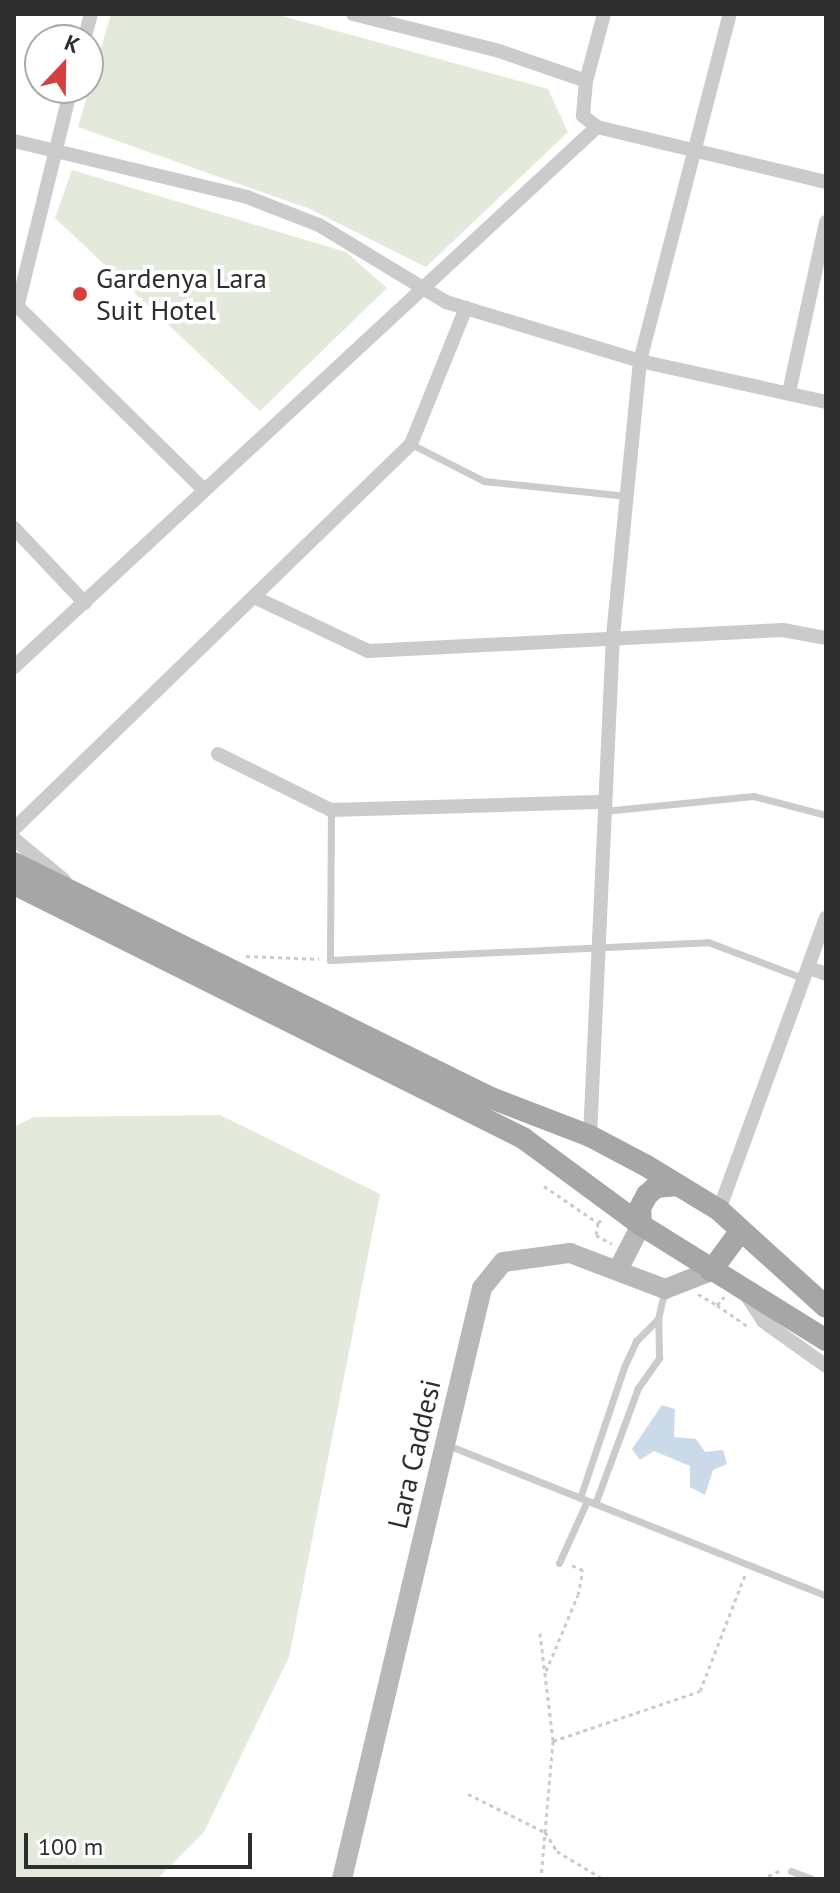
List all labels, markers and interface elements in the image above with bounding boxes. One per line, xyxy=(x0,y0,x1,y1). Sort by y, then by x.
north arrow xyxy=(24,24,104,104)
text: K xyxy=(61,28,84,59)
place label: Gardenya Lara Suit Hotel xyxy=(96,261,267,327)
marker: Gardenya Lara Suit Hotel xyxy=(71,285,89,303)
street label: Lara Caddesi xyxy=(381,1376,447,1532)
scale bar xyxy=(28,1817,256,1867)
text: 100 m xyxy=(38,1831,103,1862)

